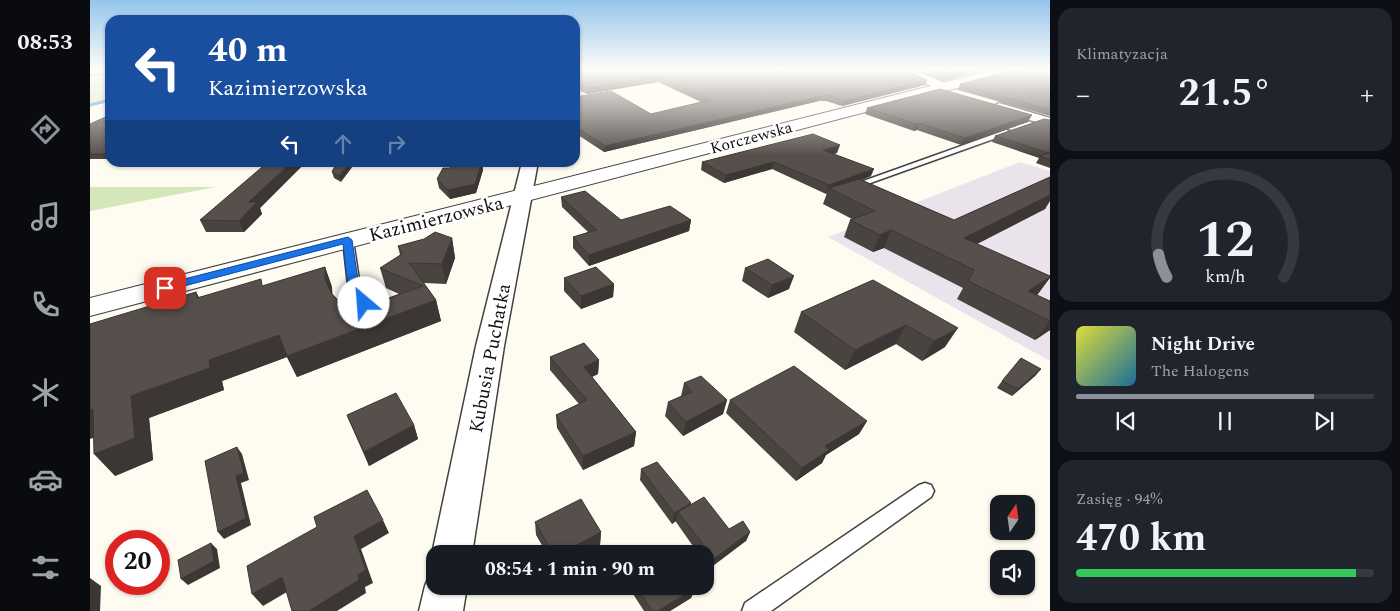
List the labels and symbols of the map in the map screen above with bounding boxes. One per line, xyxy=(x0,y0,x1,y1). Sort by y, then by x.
street label: Korczewska xyxy=(707,115,795,161)
street label: Kazimierzowska xyxy=(366,189,507,250)
pin xyxy=(144,267,186,309)
position arrow xyxy=(337,276,389,328)
street label: Kubusia Puchatka xyxy=(462,280,519,436)
north arrow xyxy=(990,495,1035,540)
speed limit sign: 20 xyxy=(105,530,170,595)

